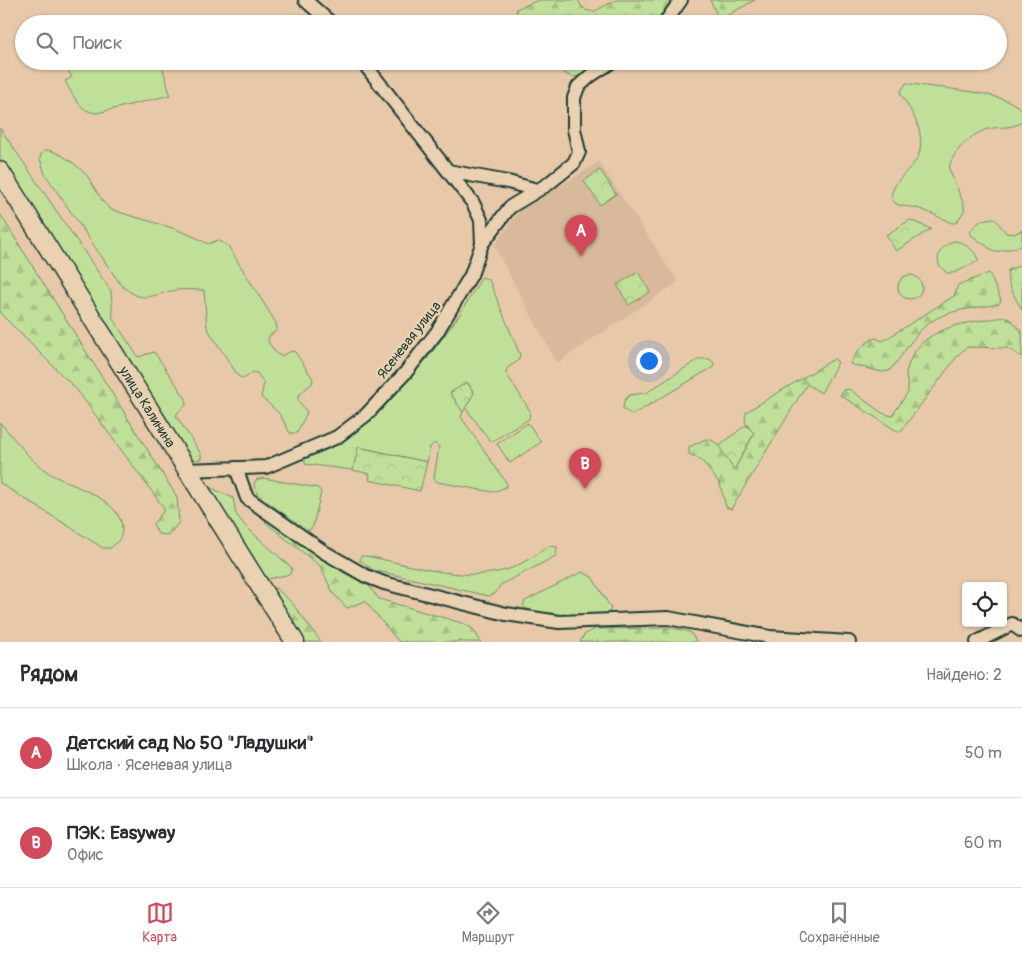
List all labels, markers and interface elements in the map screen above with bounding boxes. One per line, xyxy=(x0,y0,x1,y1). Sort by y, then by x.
search box xyxy=(15,15,1007,70)
icon: search xyxy=(33,29,61,57)
text: Поиск xyxy=(73,31,123,55)
pin: A xyxy=(565,215,597,256)
street label: Ясеневая улица xyxy=(373,298,445,382)
your location xyxy=(636,348,662,374)
street label: улица Калинина xyxy=(115,362,179,450)
pin: B xyxy=(569,448,601,489)
map controls xyxy=(962,582,1007,627)
button: locate xyxy=(962,582,1007,627)
text: Рядом xyxy=(20,661,78,688)
text: Найдено: 2 xyxy=(926,665,1002,685)
text: Детский сад № 50 "Ладушки" xyxy=(67,731,314,755)
text: A xyxy=(31,743,41,763)
text: 50 m xyxy=(965,743,1002,763)
text: Школа · Ясеневая улица xyxy=(67,755,232,775)
text: ПЭК: Easyway xyxy=(67,821,175,845)
text: B xyxy=(31,833,41,853)
text: 60 m xyxy=(964,833,1002,853)
text: Офис xyxy=(67,845,104,865)
tab: Карта xyxy=(142,899,177,946)
tab: Маршрут xyxy=(462,899,514,946)
tab: Сохранённые xyxy=(799,899,880,946)

